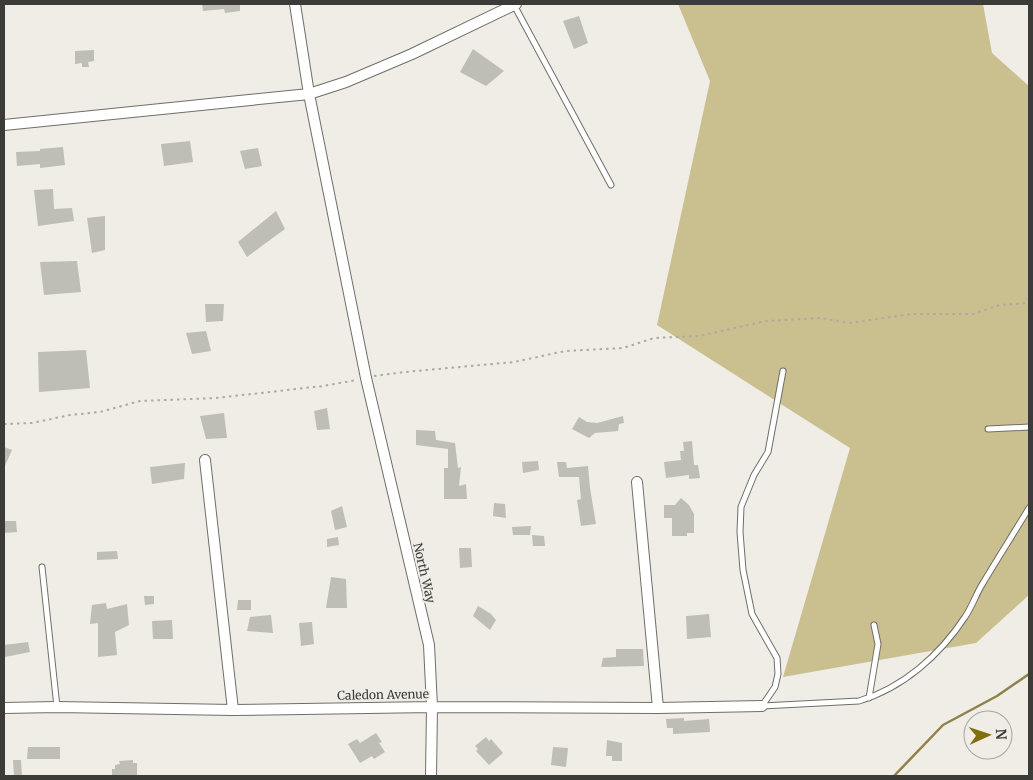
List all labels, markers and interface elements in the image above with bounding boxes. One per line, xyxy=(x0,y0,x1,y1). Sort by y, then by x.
street label: North Way xyxy=(410,541,439,605)
street label: Caledon Avenue xyxy=(337,686,429,703)
north arrow xyxy=(963,710,1013,760)
text: N xyxy=(992,728,1010,740)

